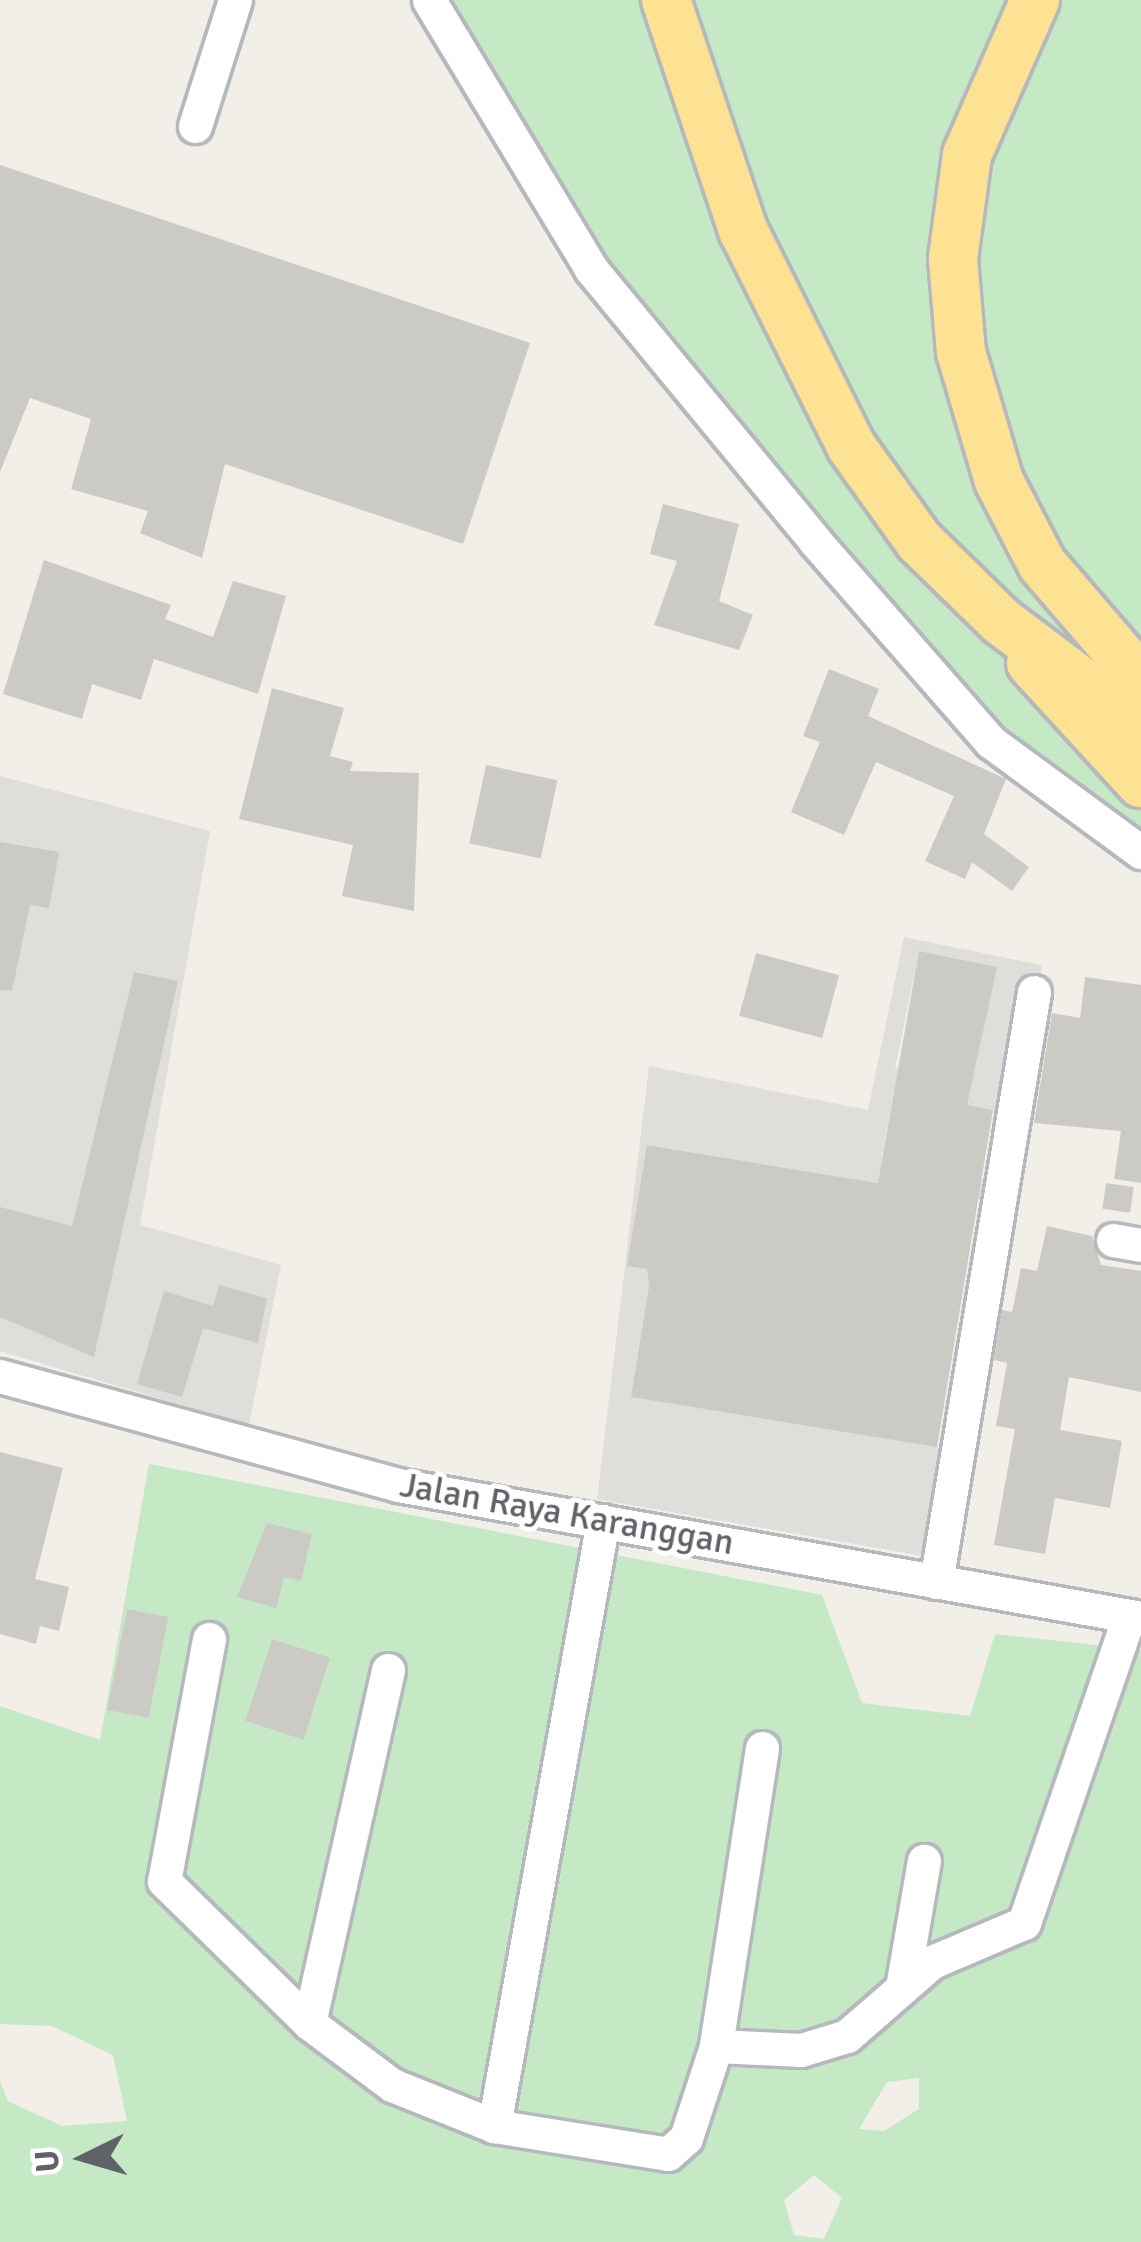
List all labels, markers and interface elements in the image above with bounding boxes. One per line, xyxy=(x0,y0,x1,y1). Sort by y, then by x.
street label: Jalan Raya Karanggan xyxy=(397,1463,737,1565)
north arrow xyxy=(24,2098,144,2218)
text: U xyxy=(26,2148,69,2174)

